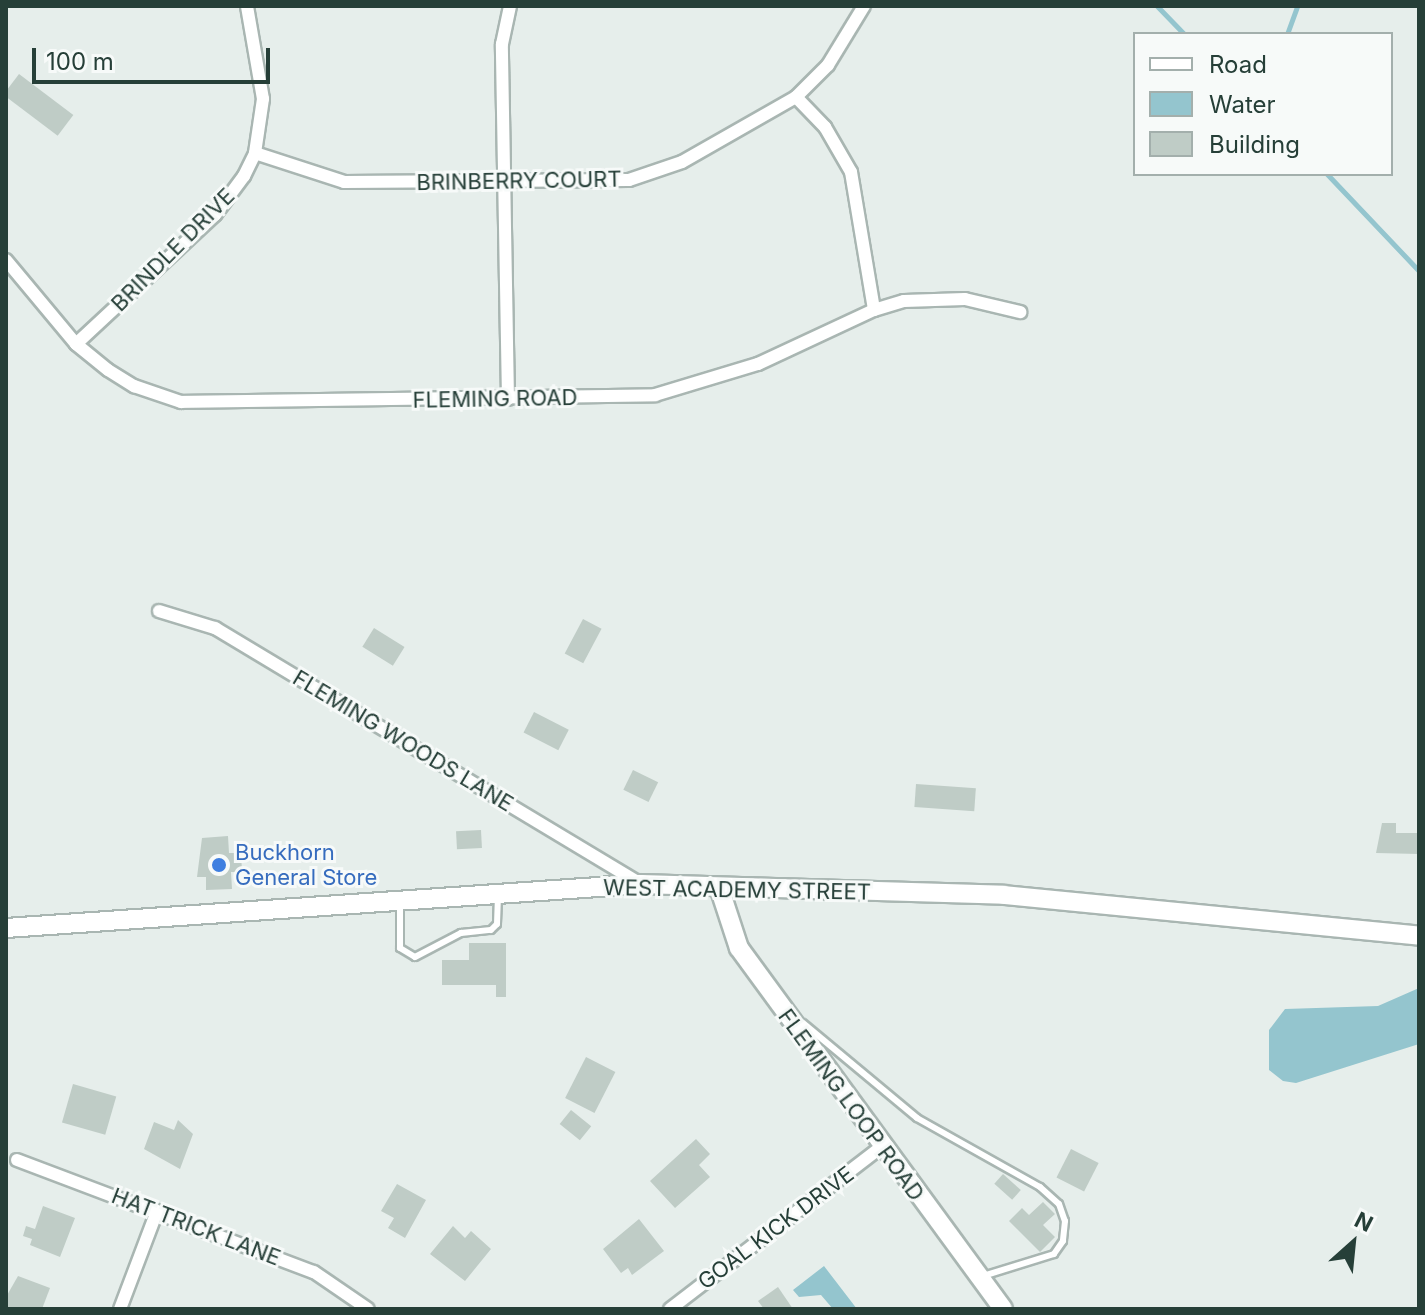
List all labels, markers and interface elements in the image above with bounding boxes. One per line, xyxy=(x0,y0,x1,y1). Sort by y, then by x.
scale bar xyxy=(36,32,274,82)
legend xyxy=(1133,32,1393,176)
text: 100 m xyxy=(46,47,114,76)
text: Road xyxy=(1209,50,1267,79)
text: Water xyxy=(1209,90,1276,119)
text: Building xyxy=(1209,130,1300,159)
street label: BRINBERRY COURT xyxy=(416,166,622,196)
street label: BRINDLE DRIVE xyxy=(106,183,240,317)
street label: FLEMING ROAD xyxy=(412,384,578,414)
street label: FLEMING WOODS LANE xyxy=(288,665,518,817)
place label: Buckhorn General Store xyxy=(235,839,377,890)
marker: Buckhorn General Store xyxy=(210,856,228,874)
street label: WEST ACADEMY STREET xyxy=(603,874,871,906)
street label: FLEMING LOOP ROAD xyxy=(773,1004,929,1206)
street label: GOAL KICK DRIVE xyxy=(693,1161,859,1295)
street label: HAT TRICK LANE xyxy=(108,1183,284,1271)
north arrow xyxy=(1313,1203,1393,1283)
text: N xyxy=(1351,1206,1377,1237)

